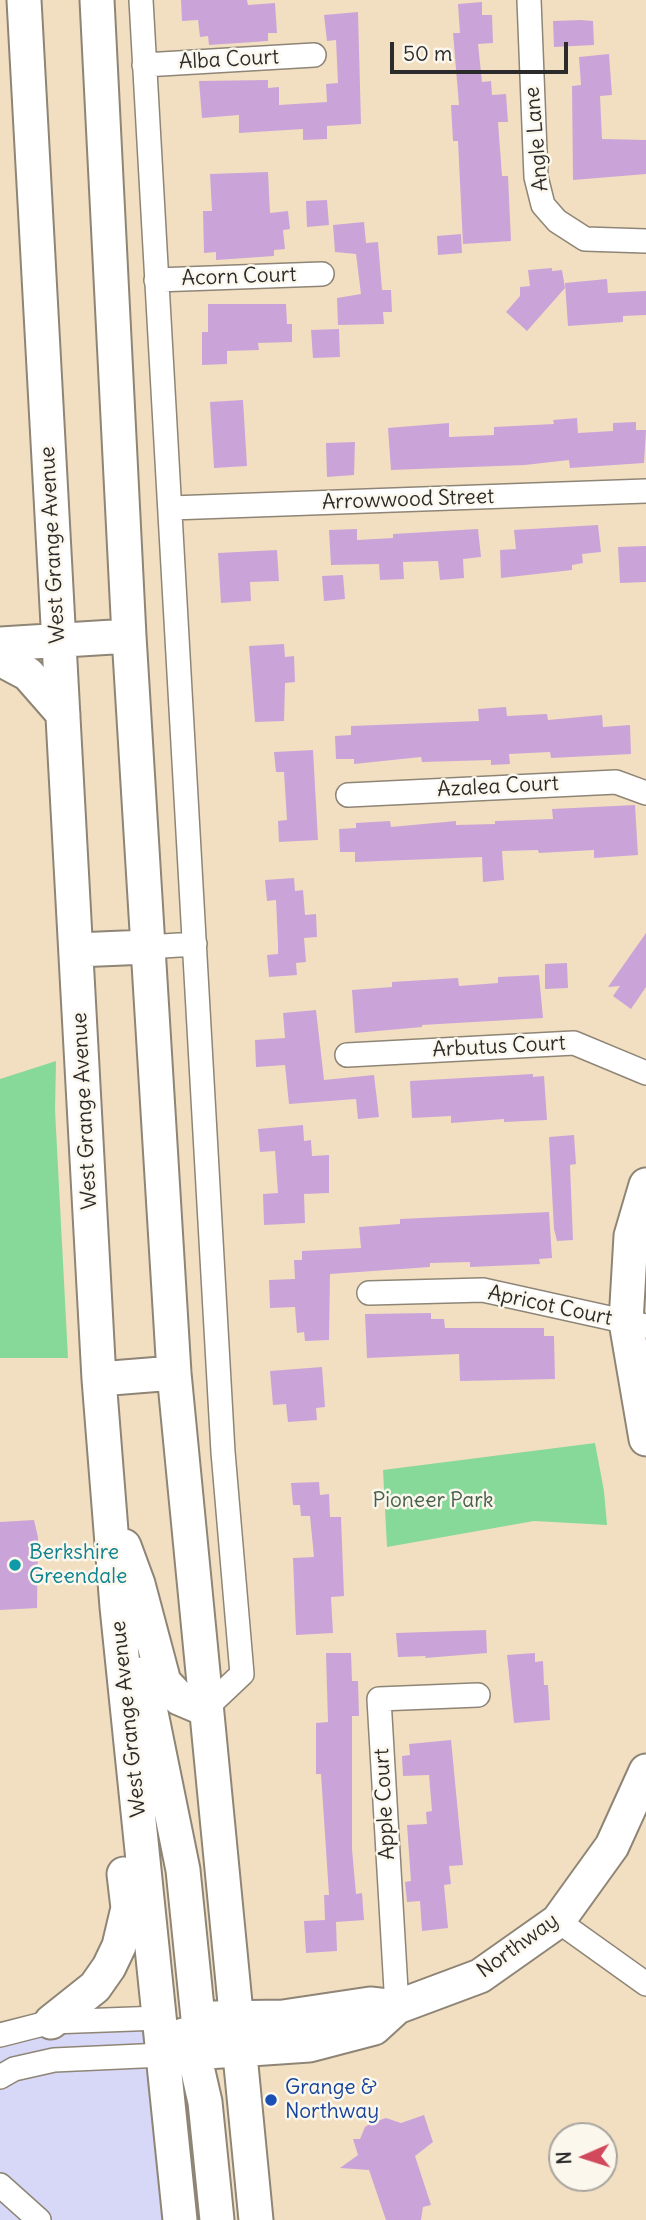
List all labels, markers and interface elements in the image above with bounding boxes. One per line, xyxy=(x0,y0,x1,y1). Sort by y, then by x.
scale bar xyxy=(394,28,572,72)
text: 50 m xyxy=(403,40,452,67)
street label: Alba Court xyxy=(178,45,280,75)
street label: Angle Lane xyxy=(520,86,554,192)
street label: Acorn Court xyxy=(181,262,297,292)
street label: West Grange Avenue xyxy=(35,446,71,644)
street label: Arrowwood Street xyxy=(321,484,495,516)
street label: Azalea Court xyxy=(437,771,559,803)
street label: West Grange Avenue xyxy=(67,1012,103,1210)
street label: Arbutus Court xyxy=(432,1031,566,1063)
street label: Apricot Court xyxy=(486,1281,614,1331)
park label: Pioneer Park xyxy=(373,1488,493,1514)
place label: Berkshire Greendale xyxy=(29,1540,127,1590)
marker: Berkshire Greendale xyxy=(7,1557,23,1573)
street label: West Grange Avenue xyxy=(106,1620,152,1818)
street label: Apple Court xyxy=(369,1748,401,1860)
street label: Northway xyxy=(473,1908,563,1984)
place label: Grange & Northway xyxy=(285,2075,379,2125)
marker: Grange & Northway xyxy=(263,2092,279,2108)
north arrow xyxy=(548,2122,618,2192)
text: N xyxy=(552,2151,576,2165)

